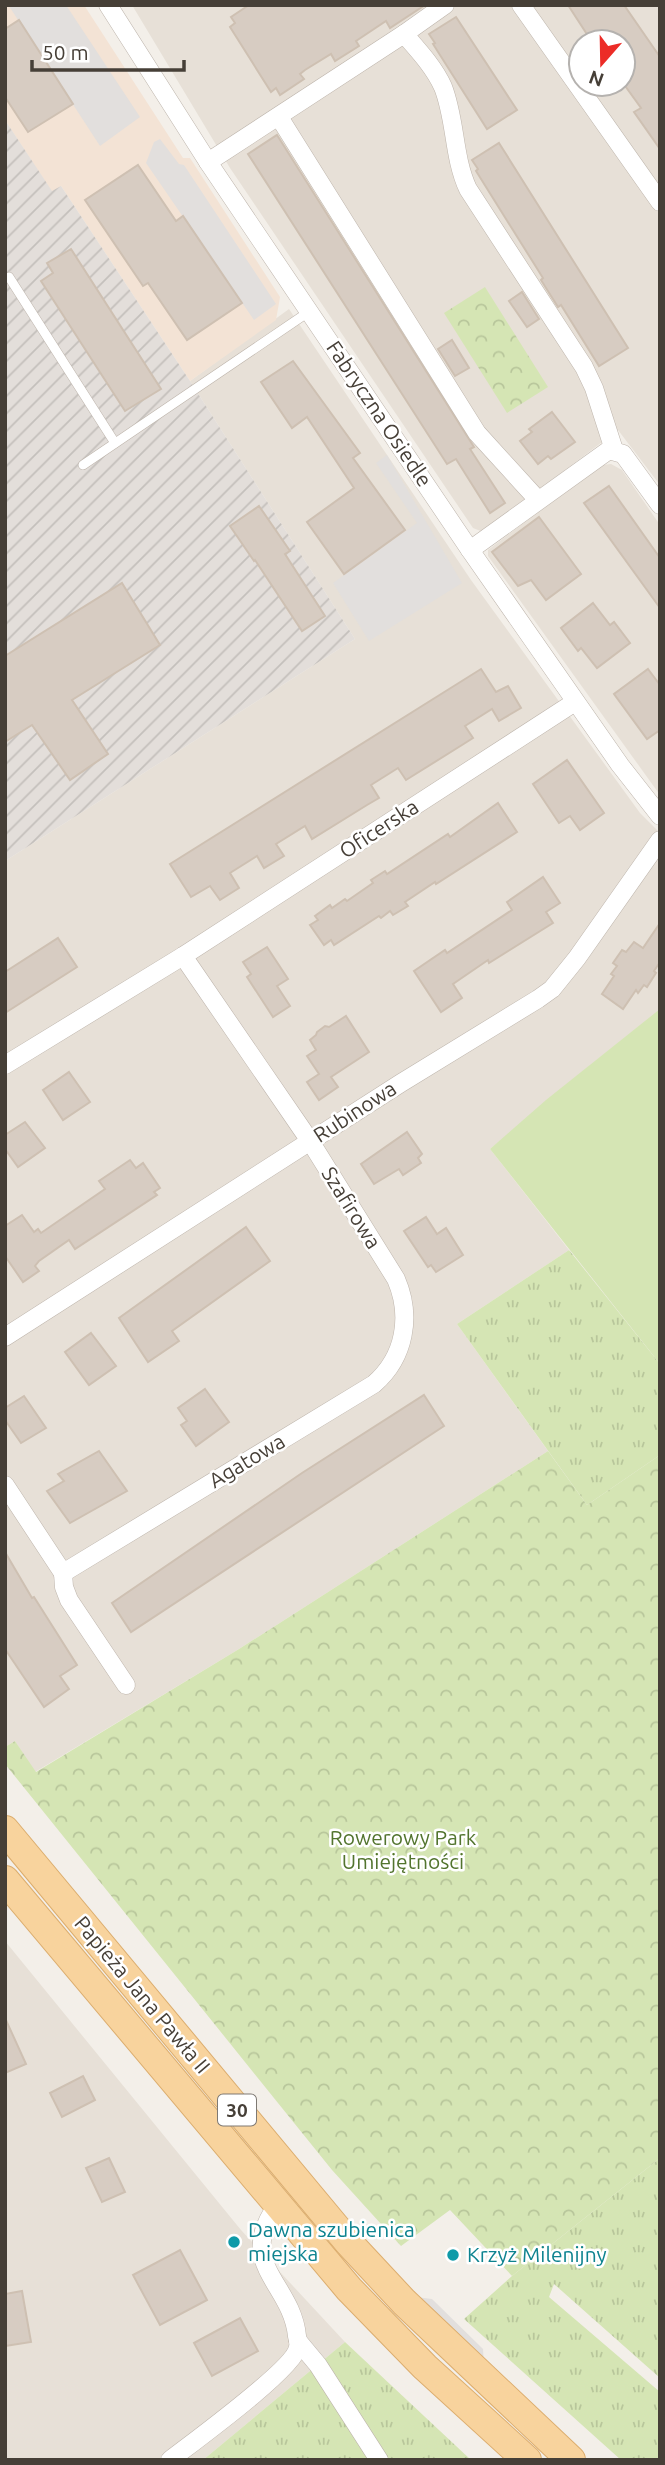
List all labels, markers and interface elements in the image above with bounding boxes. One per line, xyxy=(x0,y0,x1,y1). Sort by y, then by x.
scale bar xyxy=(32,28,184,72)
north arrow xyxy=(567,28,637,98)
text: 50 m xyxy=(42,40,89,64)
text: N xyxy=(586,66,607,92)
street label: Fabryczna Osiedle xyxy=(322,336,437,491)
street label: Oficerska xyxy=(335,794,422,863)
street label: Rubinowa xyxy=(309,1076,400,1147)
street label: Szafirowa xyxy=(317,1162,386,1253)
street label: Agatowa xyxy=(204,1428,289,1492)
park label: Rowerowy Park Umiejętności xyxy=(330,1825,477,1873)
street label: Papieża Jana Pawła II xyxy=(70,1911,215,2078)
road number: 30 xyxy=(218,2094,256,2126)
place label: Dawna szubienica miejska xyxy=(248,2217,415,2265)
marker: Dawna szubienica miejska xyxy=(226,2234,242,2250)
place label: Krzyż Milenijny xyxy=(467,2242,607,2266)
marker: Krzyż Milenijny xyxy=(445,2247,461,2263)

